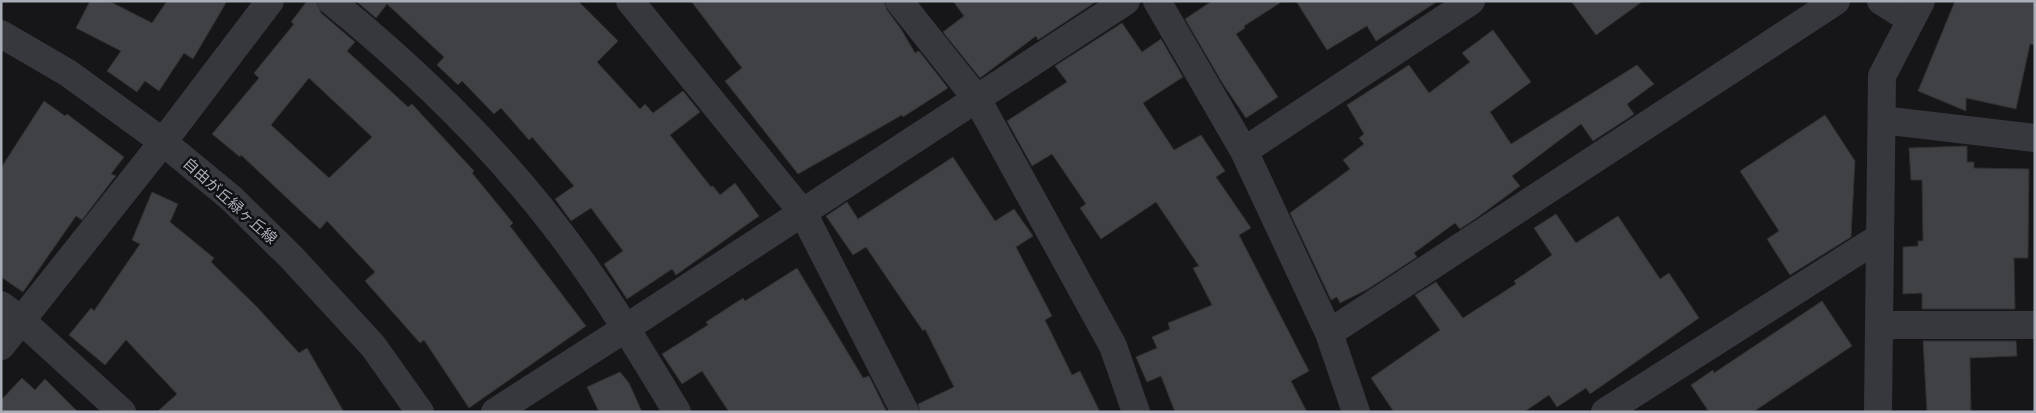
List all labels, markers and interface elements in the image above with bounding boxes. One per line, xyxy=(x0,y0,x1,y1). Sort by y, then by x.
street label: 自由が丘緑ヶ丘線 xyxy=(180,153,281,247)

